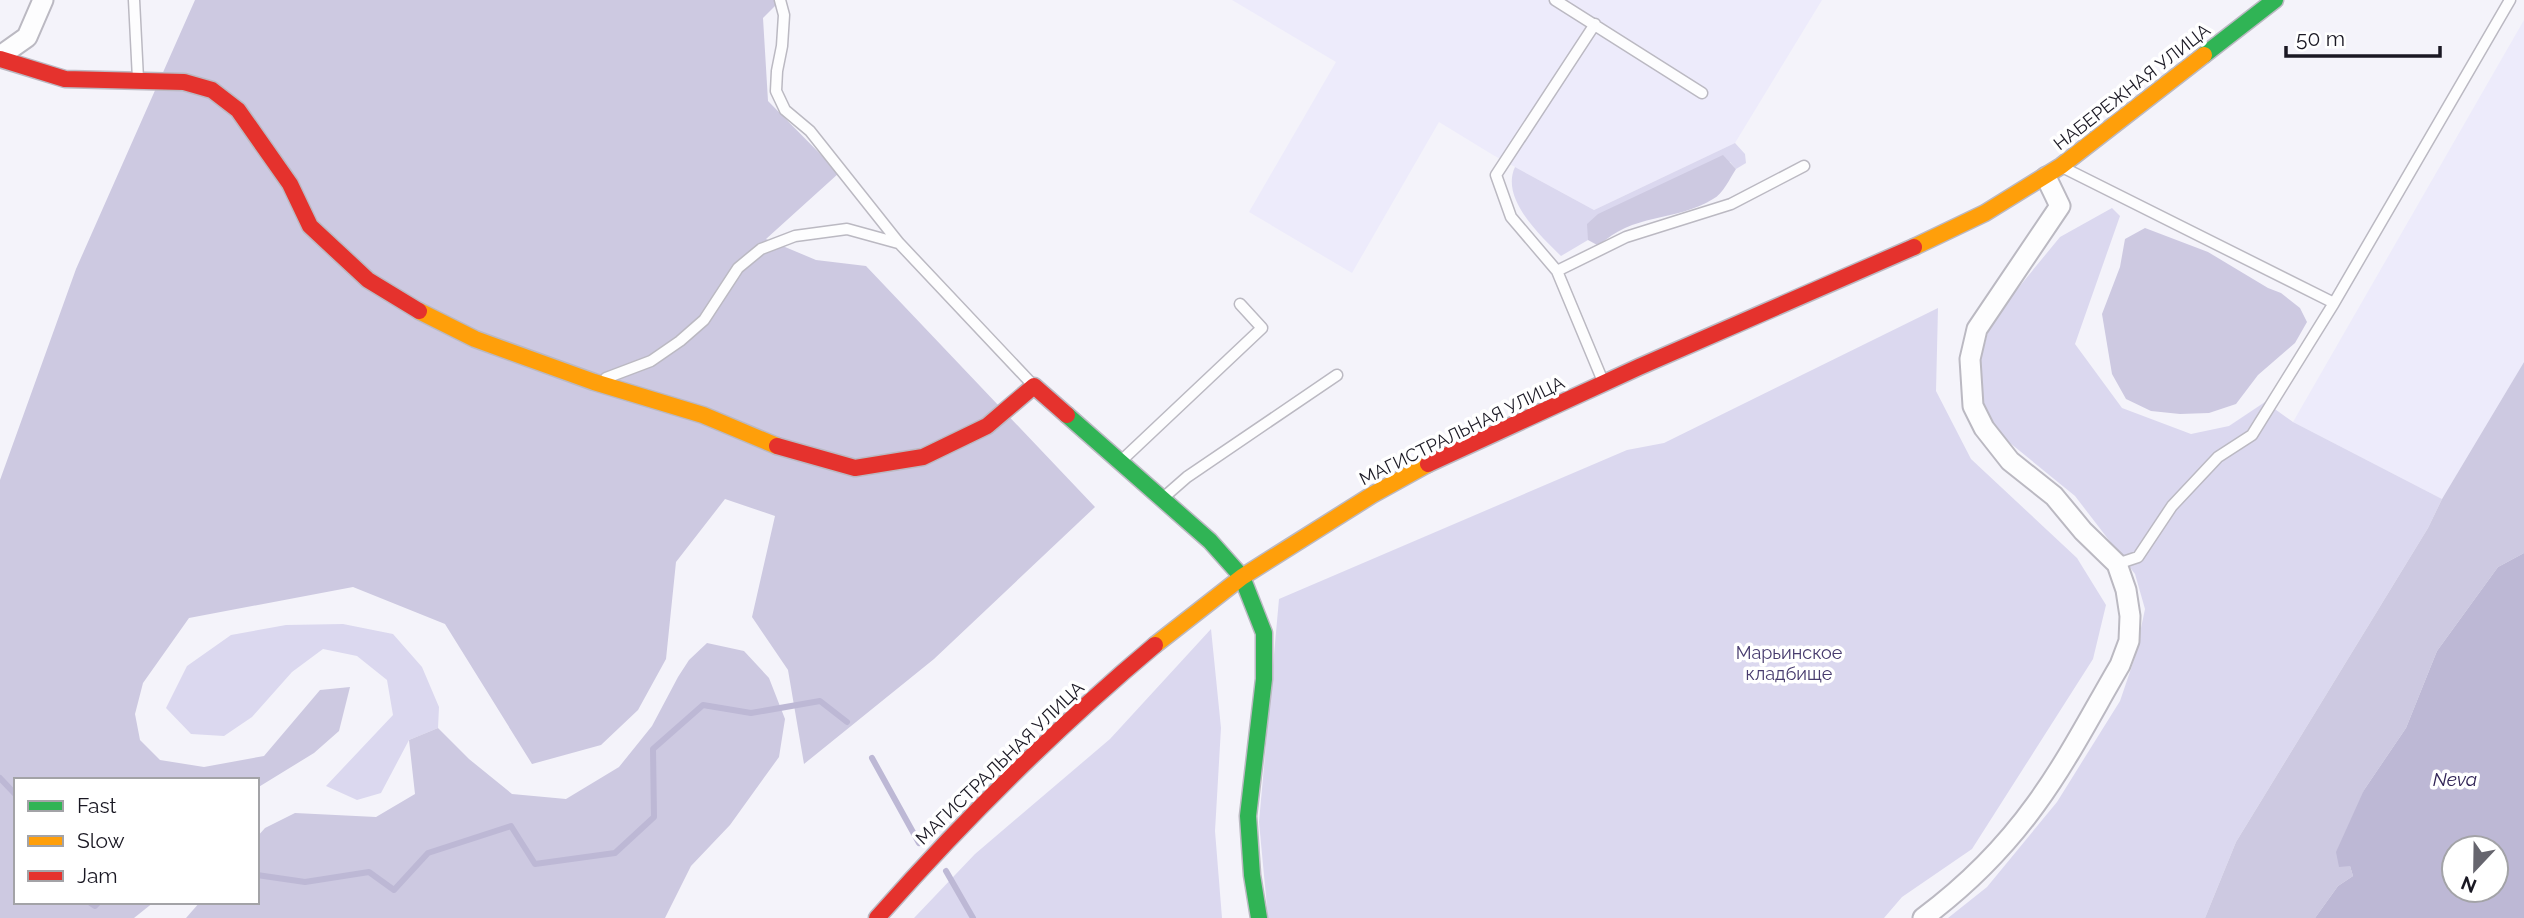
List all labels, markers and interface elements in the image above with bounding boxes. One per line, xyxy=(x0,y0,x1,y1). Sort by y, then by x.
scale bar xyxy=(2286,14,2440,58)
street label: НАБЕРЕЖНАЯ УЛИЦА xyxy=(2049,19,2214,154)
text: 50 m xyxy=(2296,26,2345,51)
street label: МАГИСТРАЛЬНАЯ УЛИЦА xyxy=(1356,372,1568,489)
park label: Марьинское кладбище xyxy=(1736,642,1843,684)
street label: МАГИСТРАЛЬНАЯ УЛИЦА xyxy=(911,677,1088,849)
water label: Neva xyxy=(2433,768,2477,790)
legend xyxy=(14,778,259,904)
text: Fast xyxy=(77,793,117,818)
text: Slow xyxy=(77,828,125,853)
north arrow xyxy=(2440,834,2510,904)
text: Jam xyxy=(77,863,118,888)
text: N xyxy=(2458,872,2479,898)

